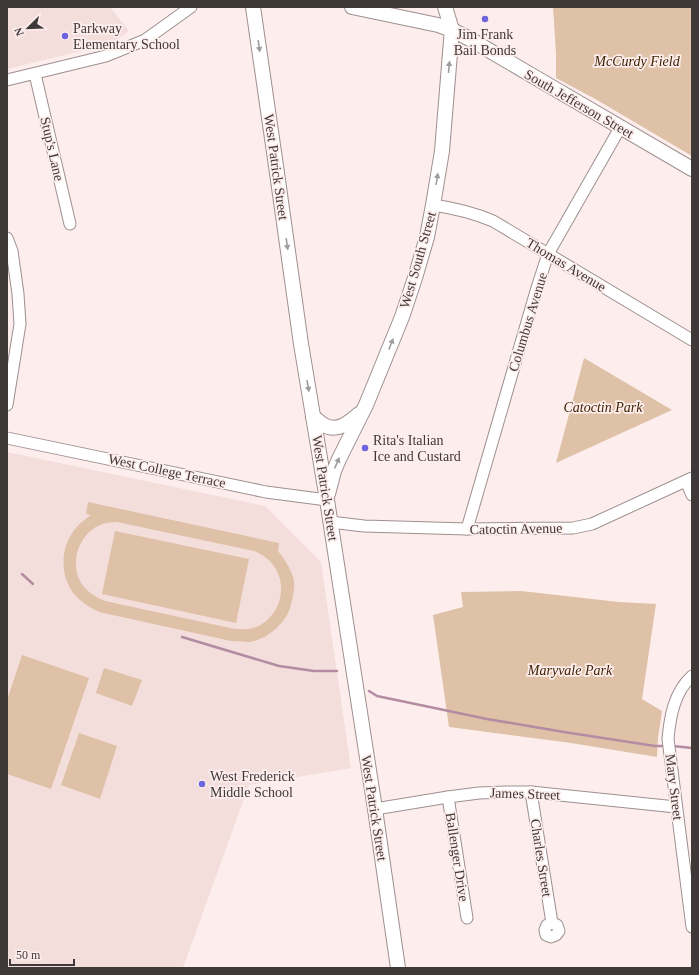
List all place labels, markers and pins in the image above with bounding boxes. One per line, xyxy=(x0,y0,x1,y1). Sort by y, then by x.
marker: Jim Frank Bail Bonds xyxy=(480,14,490,24)
place label: Parkway Elementary School xyxy=(73,21,180,52)
place label: Jim Frank Bail Bonds xyxy=(454,27,516,58)
marker: Parkway Elementary School xyxy=(60,31,70,41)
place label: Rita's Italian Ice and Custard xyxy=(373,433,461,464)
marker: Rita's Italian Ice and Custard xyxy=(360,443,370,453)
place label: West Frederick Middle School xyxy=(210,769,295,800)
marker: West Frederick Middle School xyxy=(197,779,207,789)

